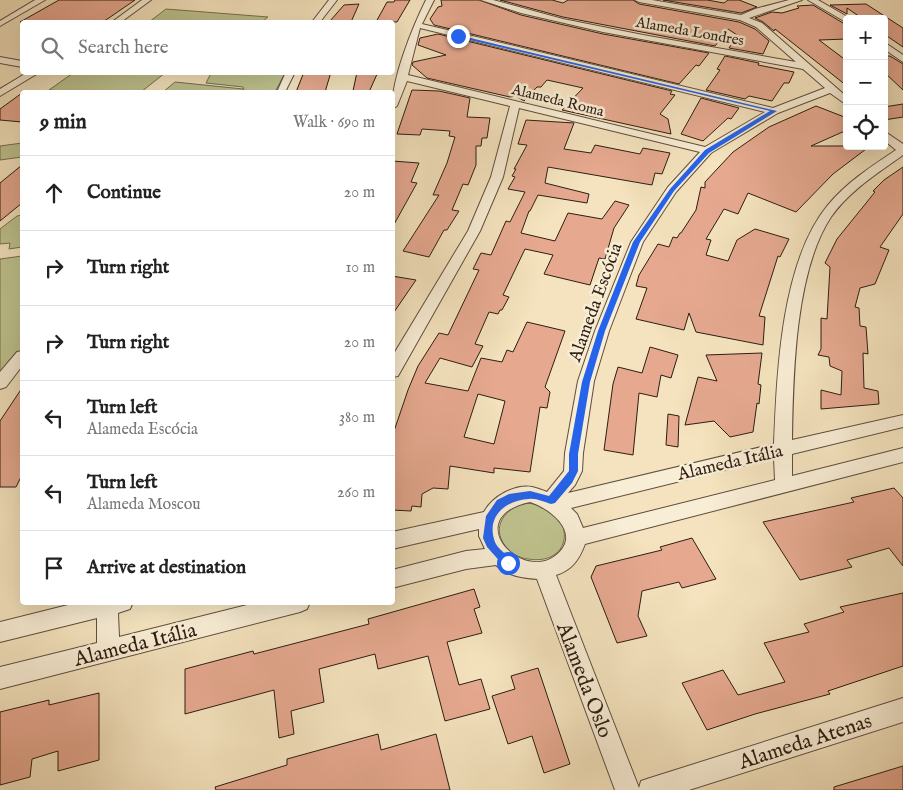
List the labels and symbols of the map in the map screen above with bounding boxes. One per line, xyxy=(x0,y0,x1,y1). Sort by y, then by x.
street label: Alameda Londres xyxy=(633,12,745,50)
route end xyxy=(447,25,470,48)
street label: Alameda Roma xyxy=(509,80,606,121)
street label: Alameda Escócia xyxy=(564,240,629,366)
street label: Alameda Itália xyxy=(674,440,785,487)
route start xyxy=(497,552,520,575)
street label: Alameda Itália xyxy=(70,617,200,674)
street label: Alameda Oslo xyxy=(549,618,618,742)
street label: Alameda Atenas xyxy=(735,708,875,777)

